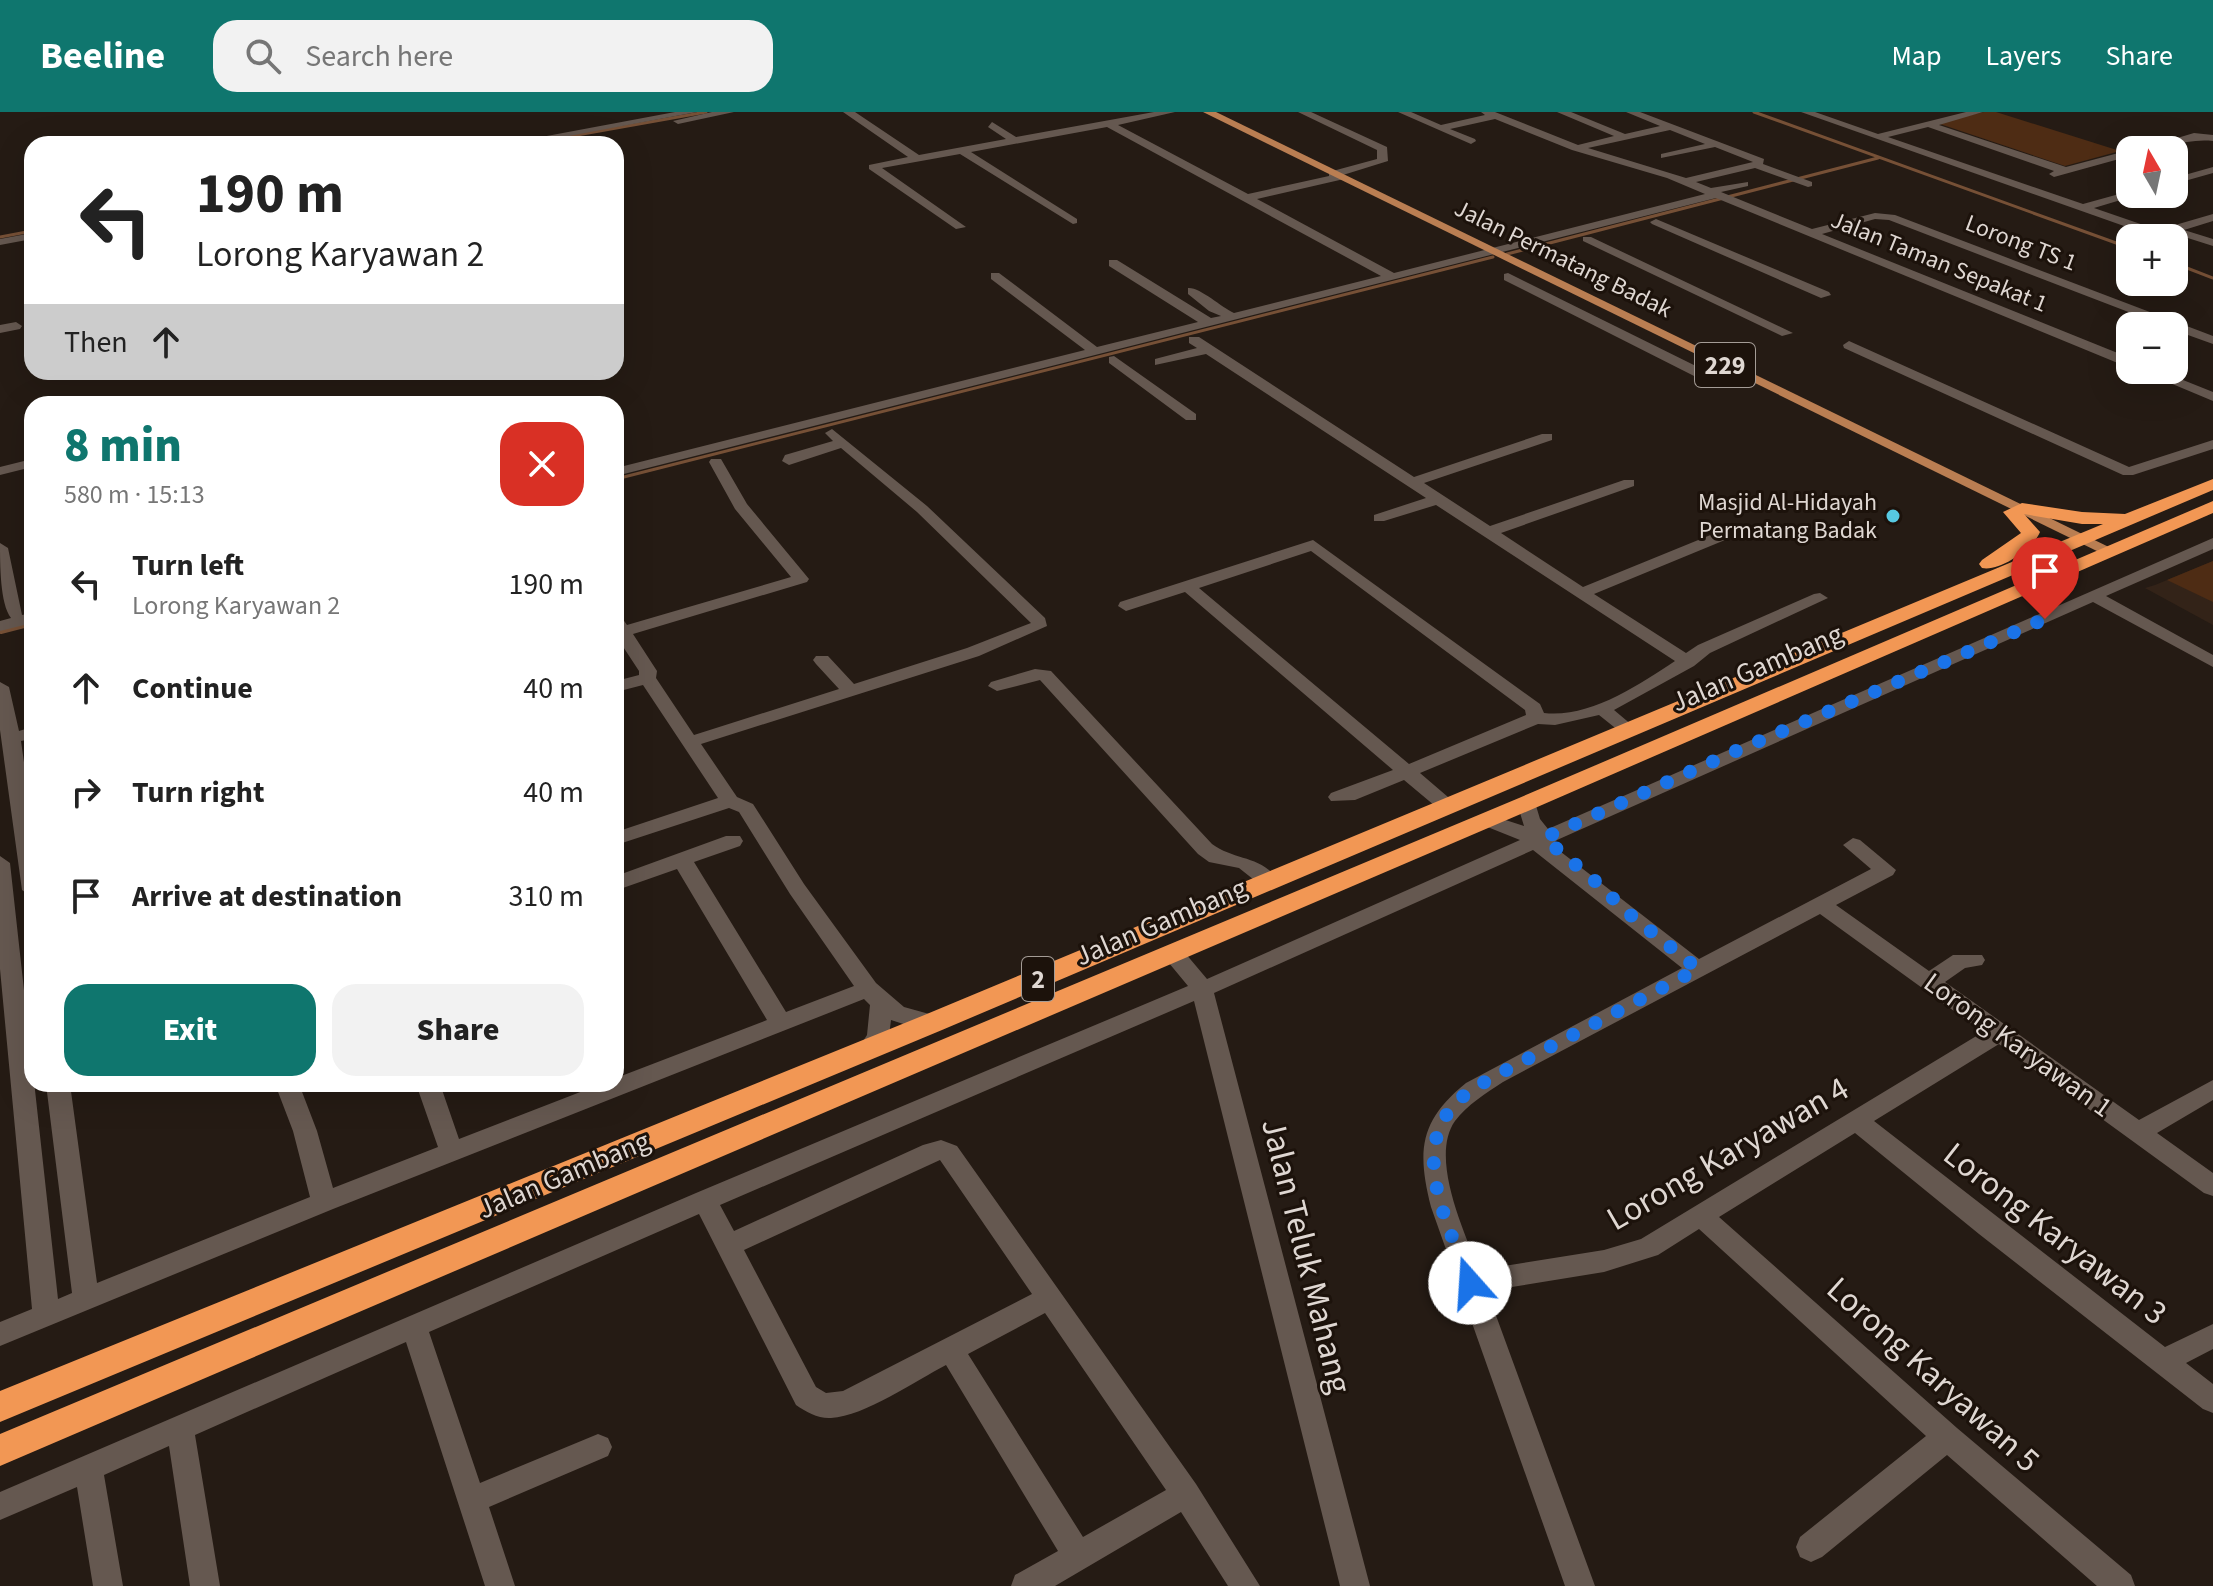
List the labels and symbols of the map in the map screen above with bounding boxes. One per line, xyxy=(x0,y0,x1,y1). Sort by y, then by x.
north arrow xyxy=(2116,136,2188,208)
street label: Jalan Permatang Badak xyxy=(1448,191,1678,327)
street label: Jalan Taman Sepakat 1 xyxy=(1825,203,2053,321)
street label: Lorong TS 1 xyxy=(1960,206,2082,280)
road number: 229 xyxy=(1695,343,1755,387)
place label: Masjid Al-Hidayah Permatang Badak xyxy=(1698,485,1877,548)
marker: Masjid Al-Hidayah Permatang Badak xyxy=(1884,507,1902,525)
pin xyxy=(2011,537,2079,619)
street label: Jalan Gambang xyxy=(1665,614,1849,722)
street label: Jalan Gambang xyxy=(1069,868,1253,976)
road number: 2 xyxy=(1022,957,1054,1001)
street label: Lorong Karyawan 1 xyxy=(1916,963,2120,1127)
street label: Lorong Karyawan 4 xyxy=(1598,1065,1858,1243)
street label: Jalan Teluk Mahang xyxy=(1248,1114,1364,1398)
street label: Jalan Gambang xyxy=(472,1121,656,1229)
street label: Lorong Karyawan 3 xyxy=(1933,1131,2177,1337)
position arrow xyxy=(1428,1241,1512,1325)
street label: Lorong Karyawan 5 xyxy=(1815,1266,2051,1484)

